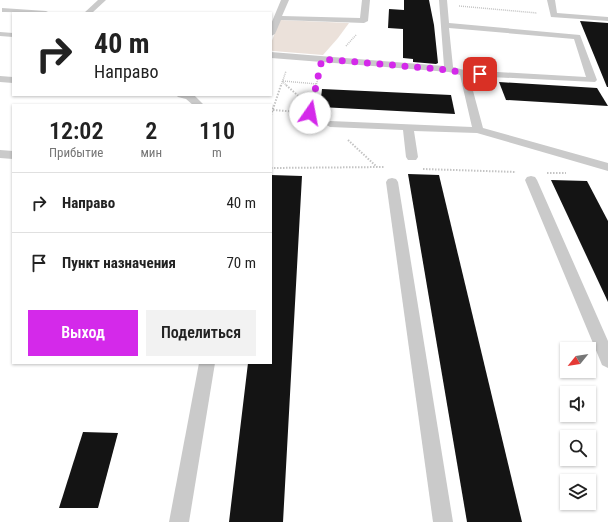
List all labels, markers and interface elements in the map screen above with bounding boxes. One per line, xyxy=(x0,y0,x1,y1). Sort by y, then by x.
text: 40 m xyxy=(94,27,150,60)
icon: right xyxy=(28,28,80,80)
pin xyxy=(463,57,497,91)
text: Направо xyxy=(94,61,159,82)
icon: arrive xyxy=(469,63,491,85)
position arrow xyxy=(289,92,331,134)
text: 12:02 xyxy=(49,117,104,145)
text: 2 xyxy=(145,117,157,145)
text: 110 xyxy=(199,117,235,145)
text: Прибытие xyxy=(49,145,103,160)
text: мин xyxy=(140,145,162,160)
text: m xyxy=(212,145,222,160)
icon: right xyxy=(28,192,50,214)
text: Направо xyxy=(62,194,115,212)
text: 40 m xyxy=(226,194,256,212)
icon: arrive xyxy=(28,252,50,274)
text: Пункт назначения xyxy=(62,254,176,272)
text: 70 m xyxy=(226,254,256,272)
button: Выход xyxy=(28,310,138,356)
button: Поделиться xyxy=(146,310,256,356)
north arrow xyxy=(560,342,596,378)
map controls xyxy=(560,342,596,510)
button: sound xyxy=(560,386,596,422)
button: search xyxy=(560,430,596,466)
button: layers xyxy=(560,474,596,510)

